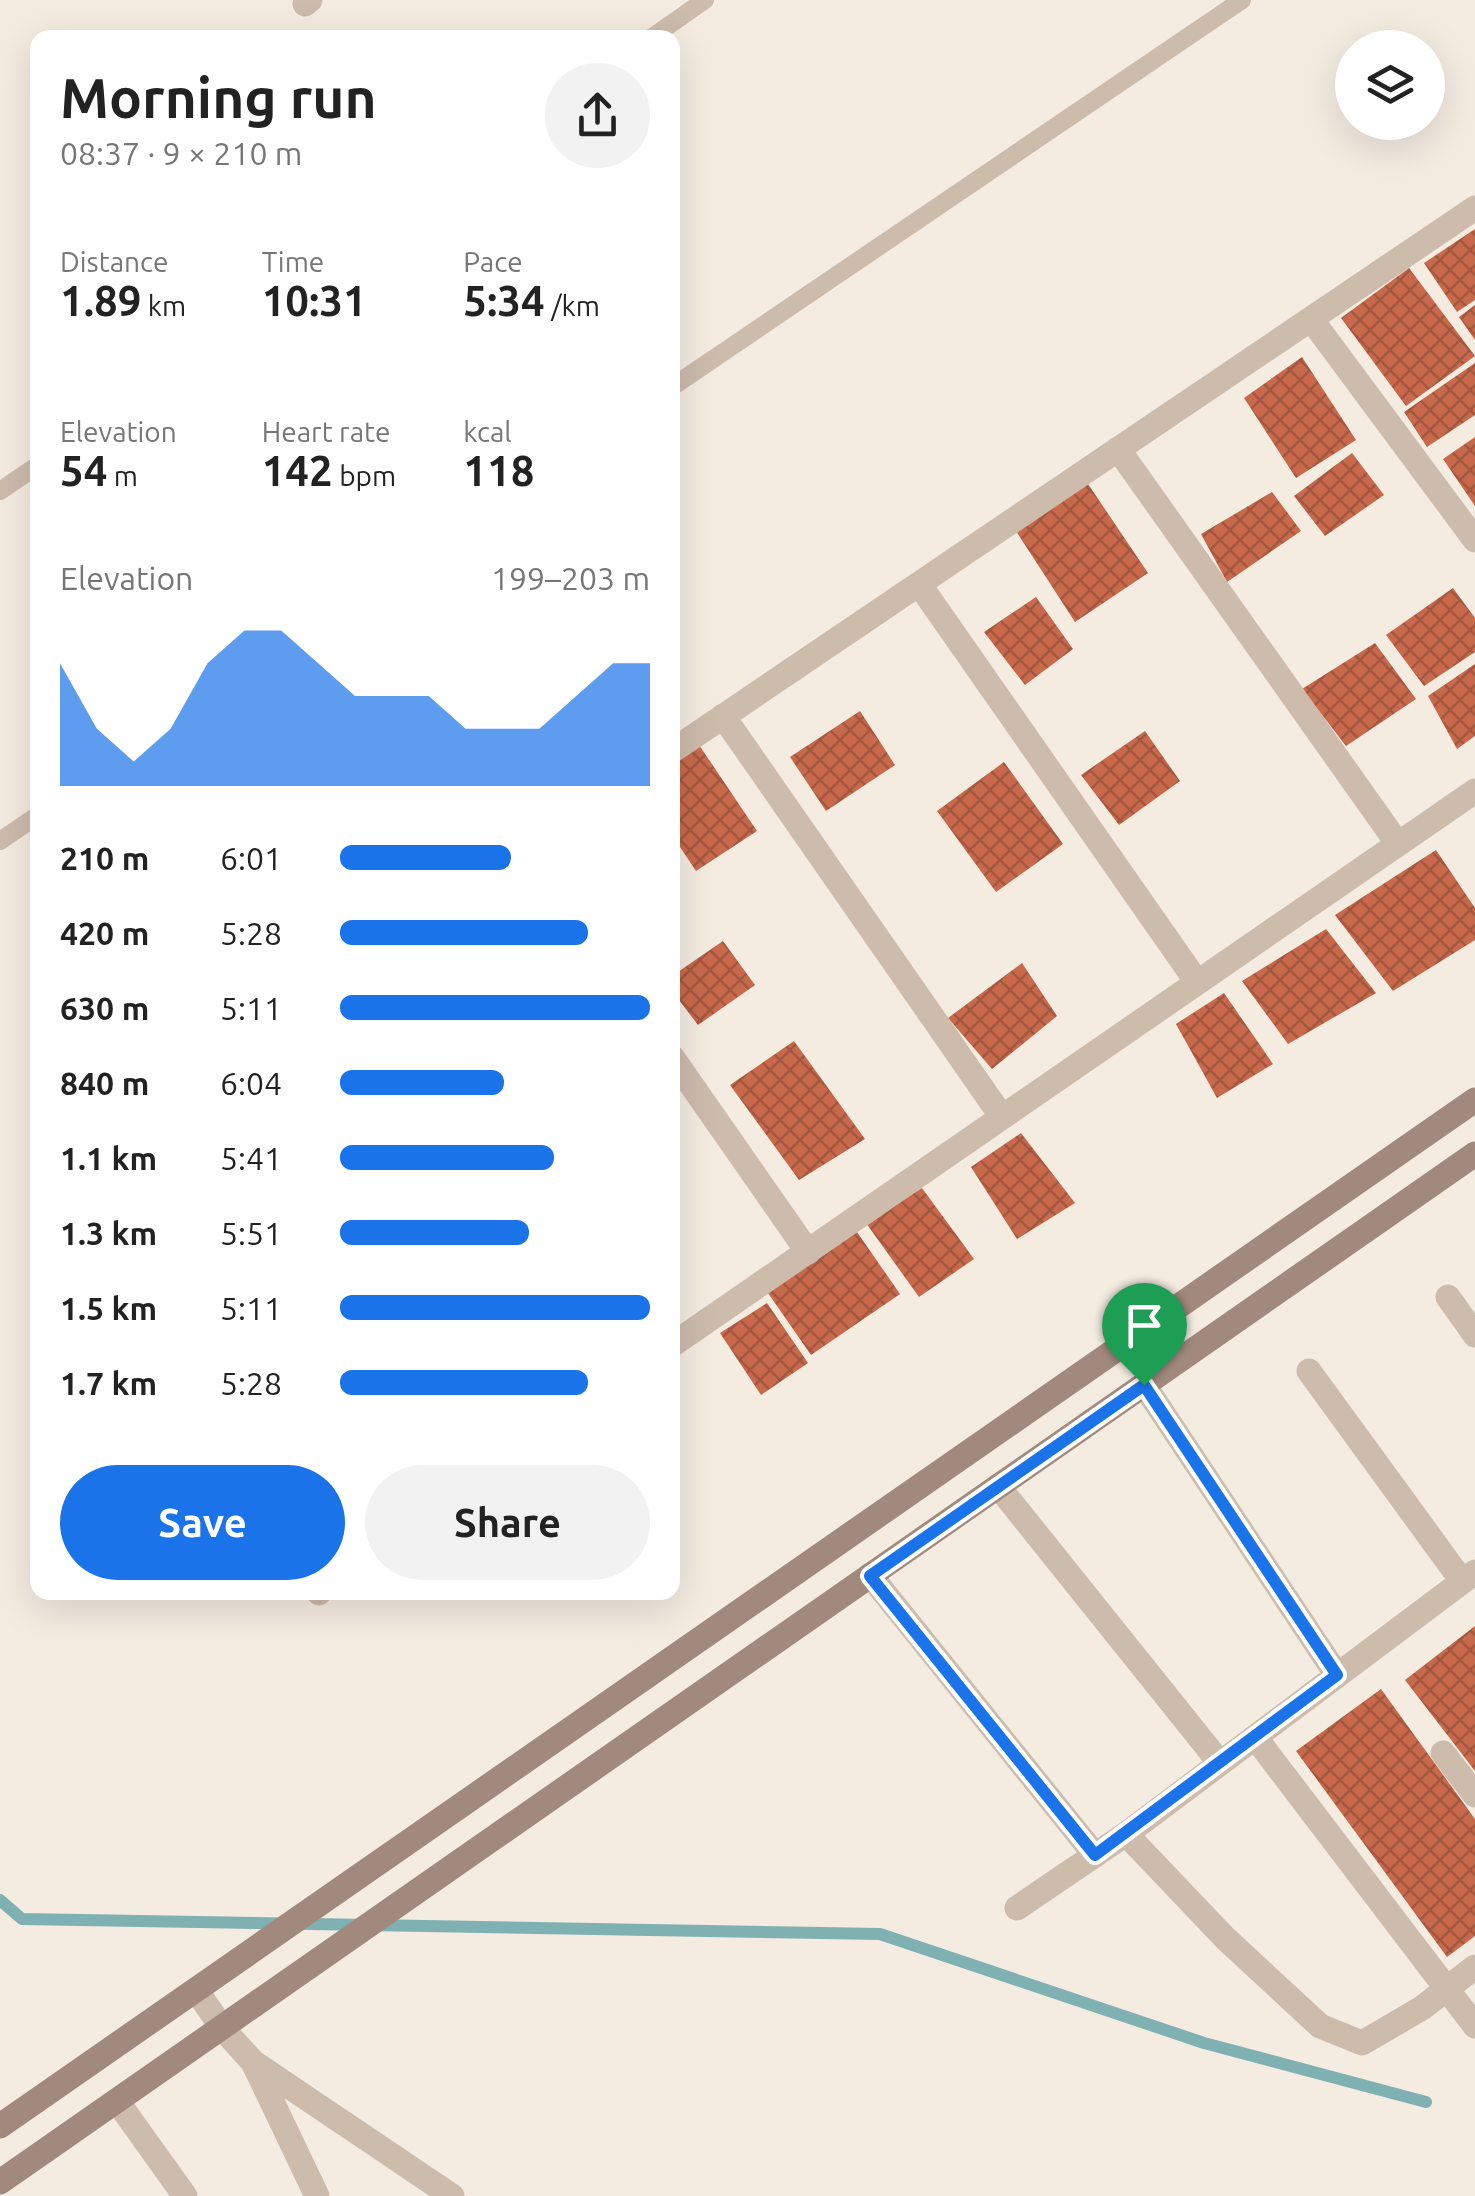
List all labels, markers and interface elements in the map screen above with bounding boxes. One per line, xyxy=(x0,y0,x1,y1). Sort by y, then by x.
map controls xyxy=(1335,30,1445,140)
button: layers xyxy=(1335,30,1445,140)
button: share xyxy=(545,63,650,168)
text: Morning run xyxy=(60,67,377,128)
text: 08:37 · 9 × 210 m xyxy=(60,135,302,171)
text: Distance xyxy=(60,246,168,277)
text: Time xyxy=(262,246,324,277)
text: Pace xyxy=(463,246,523,277)
text: 1.89 xyxy=(60,277,141,324)
text: 10:31 xyxy=(262,277,367,324)
text: 5:34 xyxy=(463,277,545,324)
text: km xyxy=(141,290,186,321)
text: /km xyxy=(545,290,600,321)
text: Elevation xyxy=(60,416,177,447)
text: Heart rate xyxy=(262,416,390,447)
text: kcal xyxy=(463,416,512,447)
text: 54 xyxy=(60,447,107,494)
text: 142 xyxy=(262,447,333,494)
text: 118 xyxy=(463,447,534,494)
text: m xyxy=(107,460,138,491)
text: bpm xyxy=(333,460,396,491)
text: Elevation xyxy=(60,560,193,596)
text: 199–203 m xyxy=(491,560,650,596)
text: 210 m xyxy=(60,840,149,876)
text: 6:01 xyxy=(220,840,282,876)
text: 420 m xyxy=(60,915,149,951)
text: 5:28 xyxy=(220,915,282,951)
text: 630 m xyxy=(60,990,149,1026)
text: 5:11 xyxy=(220,990,282,1026)
text: 840 m xyxy=(60,1065,149,1101)
text: 6:04 xyxy=(220,1065,282,1101)
text: 1.1 km xyxy=(60,1140,157,1176)
text: 5:41 xyxy=(220,1140,282,1176)
text: 1.3 km xyxy=(60,1215,157,1251)
text: 5:51 xyxy=(220,1215,282,1251)
pin xyxy=(1102,1283,1187,1386)
text: 1.5 km xyxy=(60,1290,157,1326)
text: 5:11 xyxy=(220,1290,282,1326)
icon: arrive xyxy=(1117,1298,1172,1353)
text: 1.7 km xyxy=(60,1365,157,1401)
text: 5:28 xyxy=(220,1365,282,1401)
button: Save xyxy=(60,1465,345,1580)
button: Share xyxy=(365,1465,650,1580)

